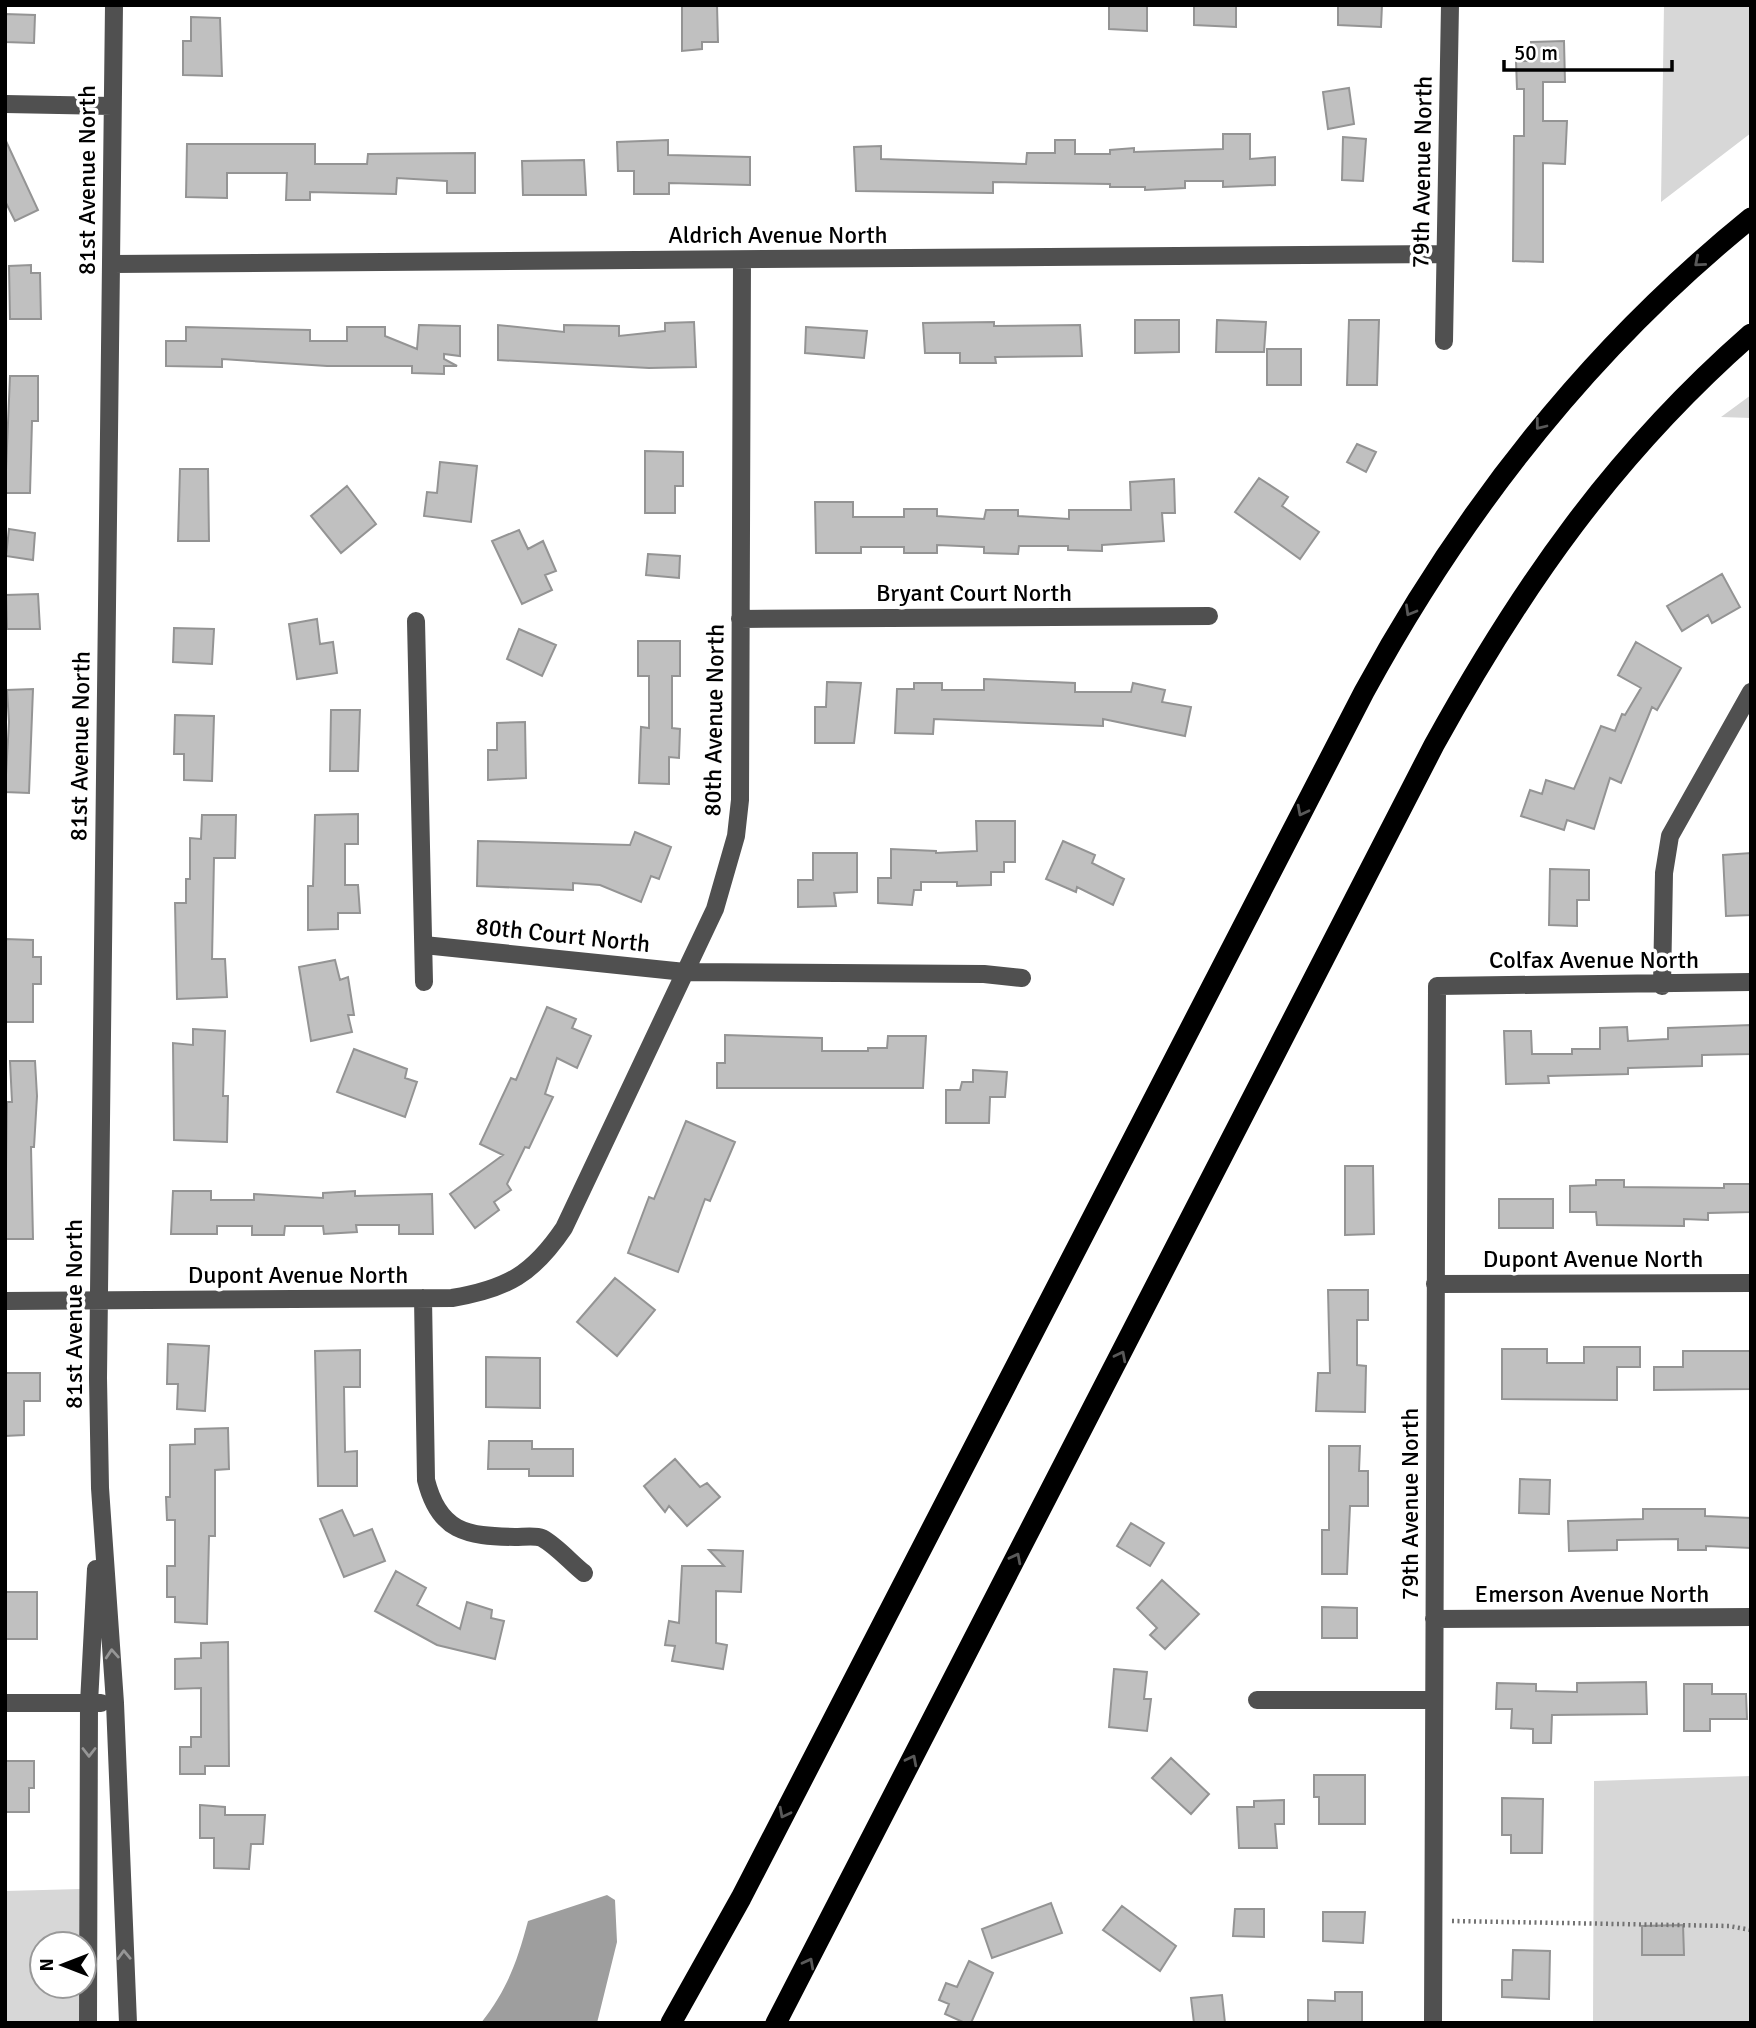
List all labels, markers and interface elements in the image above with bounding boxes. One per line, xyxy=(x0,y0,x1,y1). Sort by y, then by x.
scale bar xyxy=(1504,28,1672,72)
text: 50 m xyxy=(1514,40,1558,66)
street label: 79th Avenue North xyxy=(1405,75,1439,269)
street label: 81st Avenue North xyxy=(72,85,102,275)
street label: Aldrich Avenue North xyxy=(668,220,888,250)
one-way arrow xyxy=(1694,254,1707,266)
one-way arrow xyxy=(1536,417,1549,429)
street label: Bryant Court North xyxy=(876,578,1072,608)
one-way arrow xyxy=(1405,604,1418,617)
street label: 80th Avenue North xyxy=(697,623,731,817)
street label: 81st Avenue North xyxy=(63,651,97,841)
one-way arrow xyxy=(1297,804,1311,816)
street label: 80th Court North xyxy=(474,911,652,959)
street label: Colfax Avenue North xyxy=(1489,945,1699,975)
street label: 81st Avenue North xyxy=(59,1219,89,1409)
street label: Dupont Avenue North xyxy=(1483,1244,1703,1274)
street label: Dupont Avenue North xyxy=(188,1260,408,1290)
one-way arrow xyxy=(1112,1351,1126,1363)
street label: 79th Avenue North xyxy=(1395,1408,1425,1600)
one-way arrow xyxy=(1008,1553,1022,1565)
street label: Emerson Avenue North xyxy=(1475,1579,1709,1609)
one-way arrow xyxy=(104,1648,119,1659)
one-way arrow xyxy=(81,1747,97,1758)
one-way arrow xyxy=(904,1755,918,1767)
one-way arrow xyxy=(779,1805,793,1818)
north arrow xyxy=(28,1930,98,2000)
one-way arrow xyxy=(116,1949,131,1960)
text: N xyxy=(35,1958,59,1972)
one-way arrow xyxy=(801,1958,814,1970)

